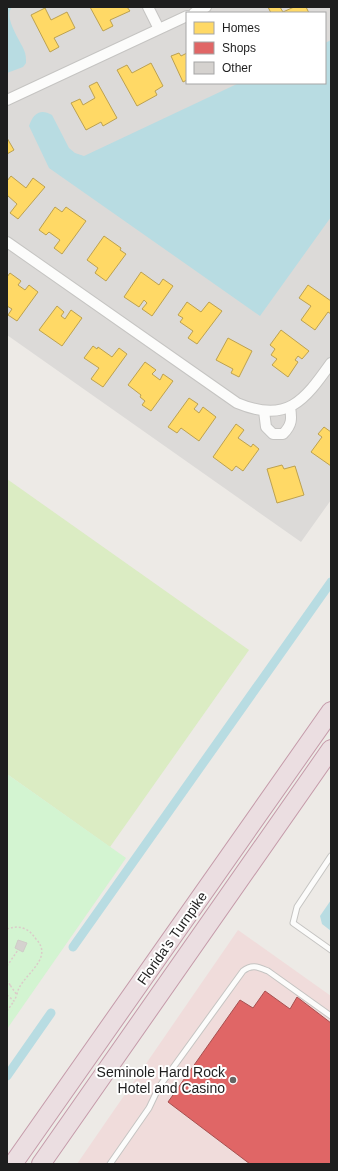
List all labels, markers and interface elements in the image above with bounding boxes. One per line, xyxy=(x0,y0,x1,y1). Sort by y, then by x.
legend xyxy=(186,12,326,84)
text: Homes xyxy=(222,21,260,35)
text: Shops xyxy=(222,41,256,55)
text: Other xyxy=(222,61,252,75)
street label: Florida's Turnpike xyxy=(134,888,210,988)
place label: Seminole Hard Rock Hotel and Casino xyxy=(97,1064,226,1096)
marker: Seminole Hard Rock Hotel and Casino xyxy=(228,1075,238,1085)

